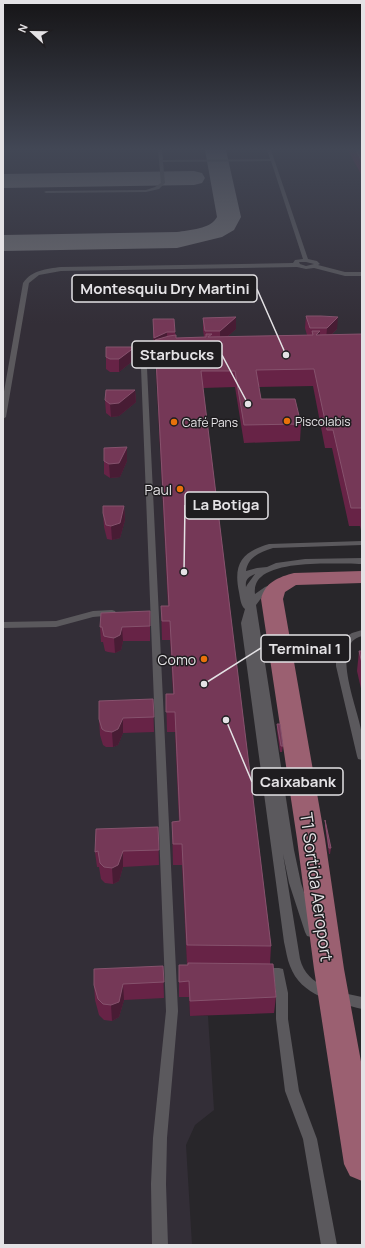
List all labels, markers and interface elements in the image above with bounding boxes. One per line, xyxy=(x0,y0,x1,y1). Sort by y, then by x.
north arrow xyxy=(12,12,52,52)
text: N xyxy=(14,22,31,35)
callout: Montesquiu Dry Martini xyxy=(72,275,257,302)
text: Montesquiu Dry Martini xyxy=(80,278,250,299)
callout: Starbucks xyxy=(132,341,222,368)
text: Starbucks xyxy=(140,344,214,365)
place label: Piscolabis xyxy=(295,413,351,430)
place label: Café Pans xyxy=(182,414,238,431)
marker: Piscolabis xyxy=(282,416,292,426)
marker: Café Pans xyxy=(169,417,179,427)
place label: Paul xyxy=(145,480,172,499)
marker: Paul xyxy=(175,484,185,494)
callout: La Botiga xyxy=(185,492,268,519)
text: La Botiga xyxy=(193,494,259,515)
callout: Terminal 1 xyxy=(261,635,350,662)
text: Terminal 1 xyxy=(269,638,341,659)
place label: Como xyxy=(158,650,196,669)
marker: Como xyxy=(199,654,209,664)
callout: Caixabank xyxy=(252,768,343,795)
text: Caixabank xyxy=(260,771,337,792)
street label: T1 Sortida Aeroport xyxy=(295,811,339,963)

